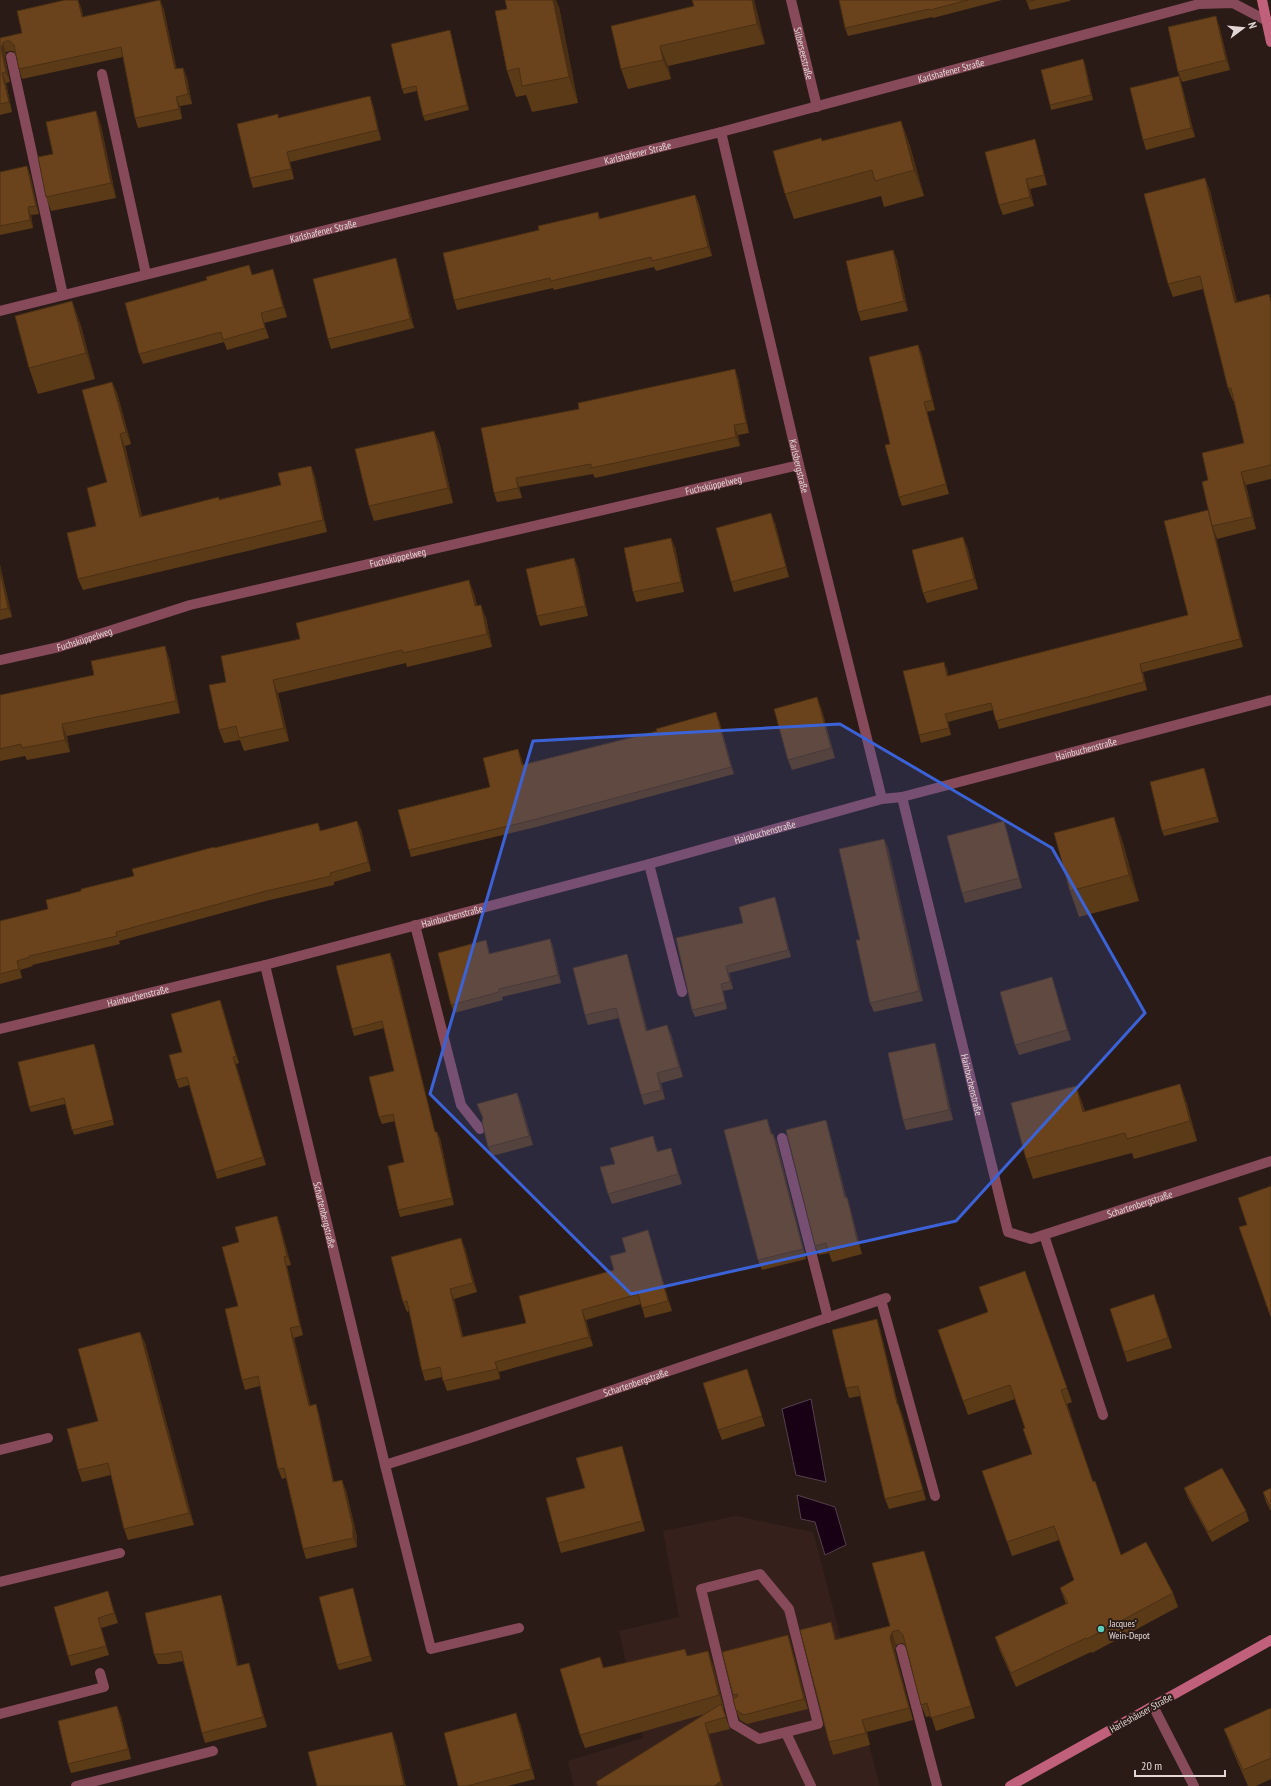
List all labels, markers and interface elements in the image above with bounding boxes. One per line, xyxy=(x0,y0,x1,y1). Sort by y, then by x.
north arrow xyxy=(1223,8,1263,48)
text: N xyxy=(1245,20,1260,30)
street label: Silberseestraße xyxy=(791,26,817,81)
street label: Karlshafener Straße xyxy=(916,55,986,86)
street label: Karlshafener Straße xyxy=(603,138,672,167)
street label: Karlshafener Straße xyxy=(288,216,358,245)
street label: Karlsbergstraße xyxy=(787,438,812,494)
street label: Fuchsküppelweg xyxy=(684,472,743,497)
street label: Fuchsküppelweg xyxy=(368,545,427,570)
street label: Fuchsküppelweg xyxy=(55,624,114,654)
street label: Hainbuchenstraße xyxy=(1054,734,1118,763)
street label: Hainbuchenstraße xyxy=(733,817,797,846)
street label: Hainbuchenstraße xyxy=(420,902,484,930)
street label: Hainbuchenstraße xyxy=(106,982,170,1009)
street label: Hainbuchenstraße xyxy=(958,1052,986,1117)
street label: Schartenbergstraße xyxy=(311,1180,339,1249)
street label: Schartenbergstraße xyxy=(1105,1187,1174,1220)
street label: Schartenbergstraße xyxy=(601,1365,670,1399)
place label: Jacques’ Wein-Depot xyxy=(1108,1617,1150,1642)
marker: Jacques’ Wein-Depot xyxy=(1096,1624,1106,1634)
street label: Harleshäuser Straße xyxy=(1107,1690,1175,1736)
scale bar xyxy=(1135,1752,1225,1778)
text: 20 m xyxy=(1141,1758,1162,1773)

